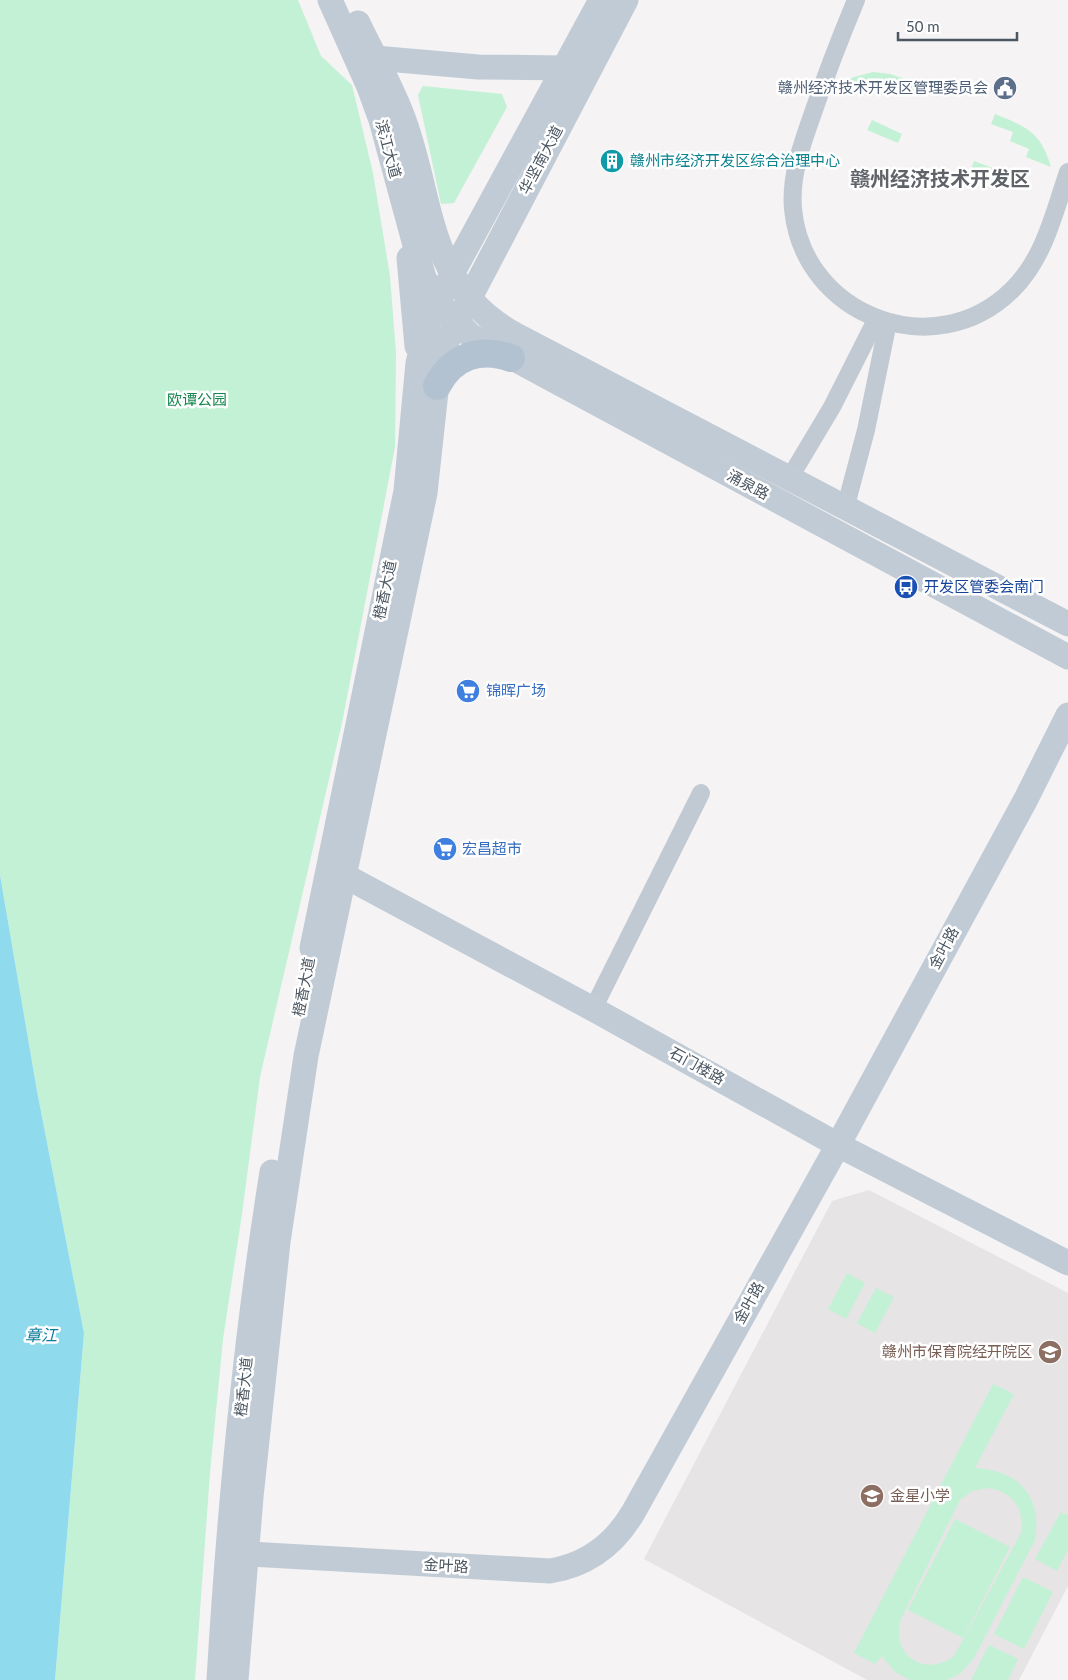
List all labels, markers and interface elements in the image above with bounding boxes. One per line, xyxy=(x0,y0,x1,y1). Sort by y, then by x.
scale bar xyxy=(898,10,1017,42)
text: 50 m xyxy=(906,17,940,35)
public building icon: 赣州经济技术开发区管理委员会 xyxy=(992,75,1018,101)
place label: 赣州经济技术开发区管理委员会 xyxy=(778,78,988,96)
street label: 滨江大道 xyxy=(373,117,405,180)
street label: 华坚南大道 xyxy=(515,122,566,197)
building icon: 赣州市经济开发区综合治理中心 xyxy=(599,148,625,174)
place label: 赣州市经济开发区综合治理中心 xyxy=(630,151,840,169)
district label: 赣州经济技术开发区 xyxy=(850,166,1030,190)
park label: 欧谭公园 xyxy=(167,390,227,408)
street label: 涌泉路 xyxy=(724,466,773,503)
street label: 橙香大道 xyxy=(369,559,399,621)
bus stop icon: 开发区管委会南门 xyxy=(893,574,919,600)
place label: 开发区管委会南门 xyxy=(924,577,1044,595)
supermarket icon: 锦晖广场 xyxy=(455,678,481,704)
place label: 锦晖广场 xyxy=(486,681,546,699)
supermarket icon: 宏昌超市 xyxy=(432,836,458,862)
place label: 宏昌超市 xyxy=(462,839,522,857)
street label: 金叶路 xyxy=(925,923,962,972)
street label: 橙香大道 xyxy=(288,956,318,1018)
street label: 石门楼路 xyxy=(667,1043,728,1088)
street label: 金叶路 xyxy=(729,1278,767,1327)
water label: 章江 xyxy=(25,1325,59,1344)
school or university icon: 赣州市保育院经开院区 xyxy=(1037,1339,1063,1365)
place label: 赣州市保育院经开院区 xyxy=(882,1342,1032,1360)
street label: 橙香大道 xyxy=(231,1356,255,1418)
school or university icon: 金星小学 xyxy=(859,1483,885,1509)
place label: 金星小学 xyxy=(890,1486,950,1504)
street label: 金叶路 xyxy=(423,1555,469,1575)

